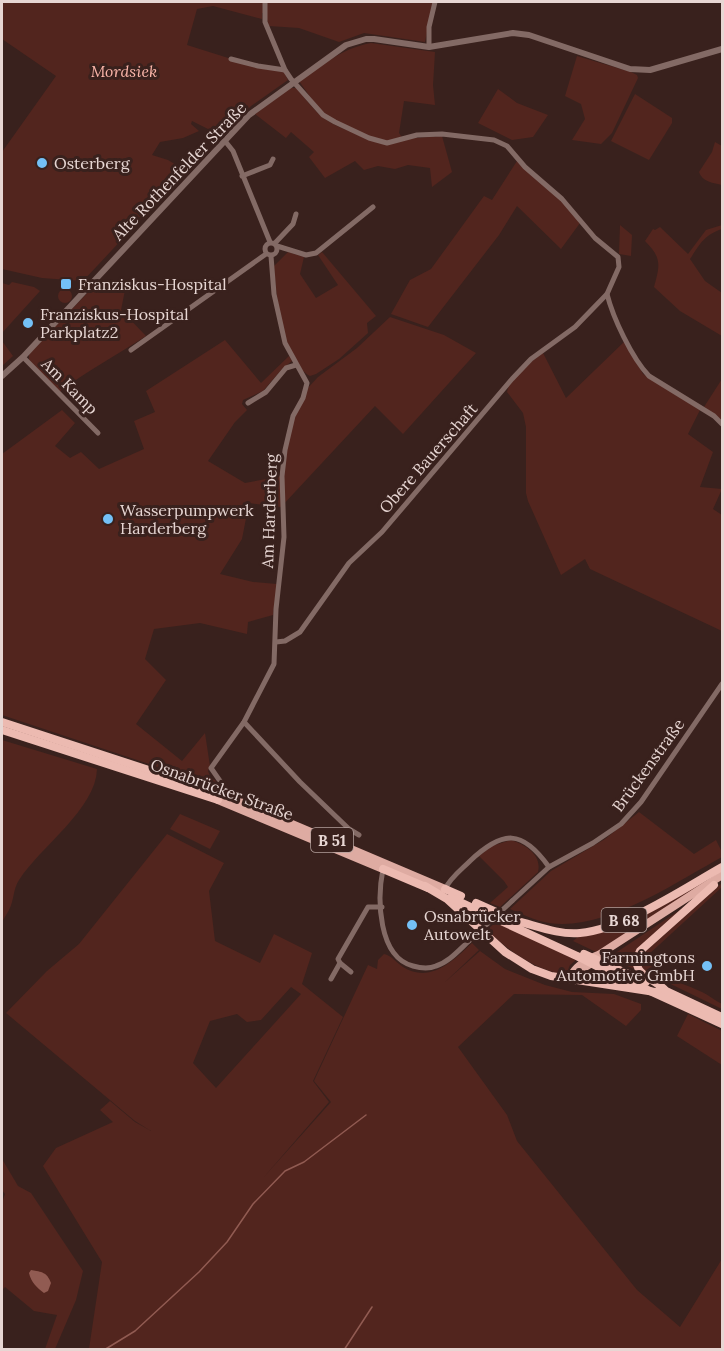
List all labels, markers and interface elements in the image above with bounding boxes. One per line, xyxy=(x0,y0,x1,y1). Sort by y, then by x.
park label: Mordsiek xyxy=(91,61,157,81)
street label: Alte Rothenfelder Straße xyxy=(107,97,250,245)
place label: Osterberg xyxy=(54,153,131,173)
marker: Osterberg xyxy=(35,156,49,170)
place label: Franziskus-Hospital xyxy=(78,274,227,294)
marker: Franziskus-Hospital xyxy=(59,277,73,291)
place label: Franziskus-Hospital Parkplatz2 xyxy=(40,304,189,342)
marker: Franziskus-Hospital Parkplatz2 xyxy=(21,316,35,330)
street label: Am Kamp xyxy=(37,353,102,418)
street label: Obere Bauerschaft xyxy=(375,398,482,517)
street label: Am Harderberg xyxy=(257,452,281,570)
place label: Wasserpumpwerk Harderberg xyxy=(120,500,254,538)
marker: Wasserpumpwerk Harderberg xyxy=(101,512,115,526)
street label: Brückenstraße xyxy=(608,714,689,815)
street label: Osnabrücker Straße xyxy=(148,754,296,824)
road number: B 51 xyxy=(311,828,353,852)
place label: Osnabrücker Autowelt xyxy=(423,906,521,944)
road number: B 68 xyxy=(602,908,646,932)
marker: Osnabrücker Autowelt xyxy=(405,918,419,932)
place label: Farmingtons Automotive GmbH xyxy=(556,947,695,985)
marker: Farmingtons Automotive GmbH xyxy=(700,959,714,973)

